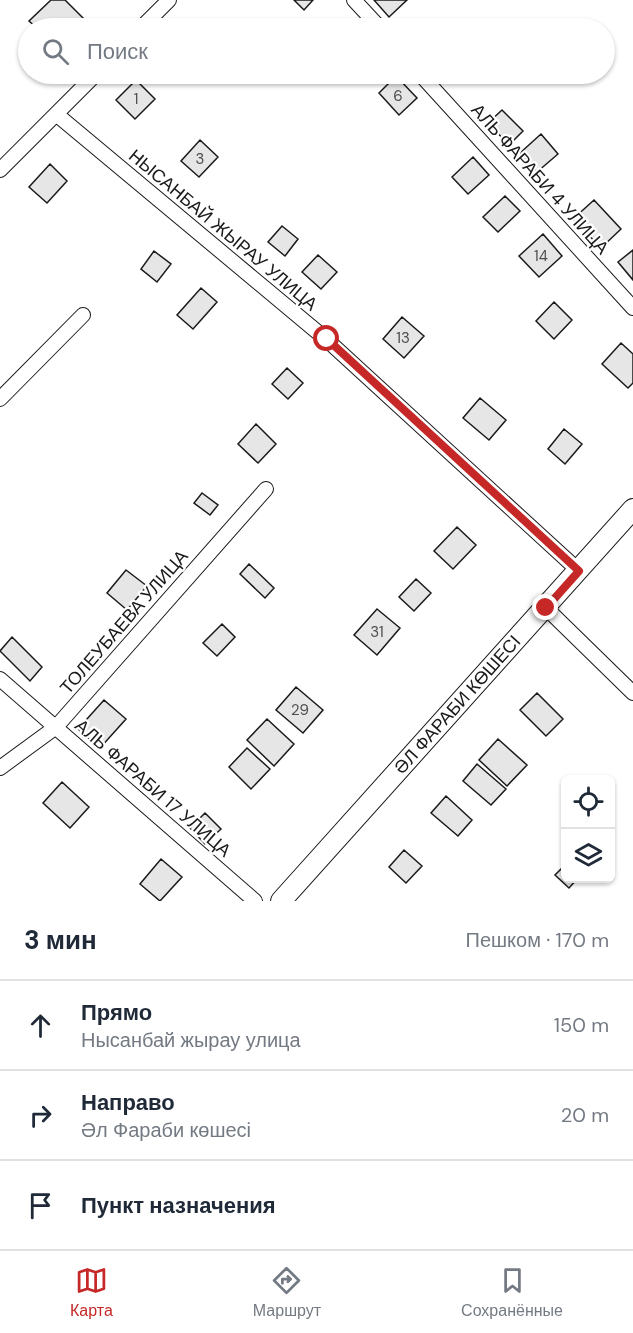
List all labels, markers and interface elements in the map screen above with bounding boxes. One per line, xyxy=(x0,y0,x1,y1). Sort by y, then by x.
search box xyxy=(18,18,615,84)
icon: search xyxy=(39,35,72,68)
text: Поиск xyxy=(87,37,148,66)
house number: 6 xyxy=(393,86,403,106)
house number: 1 xyxy=(134,89,138,109)
street label: АЛЬ ФАРАБИ 4 УЛИЦА xyxy=(466,98,614,260)
street label: НЫСАНБАЙ ЖЫРАУ УЛИЦА xyxy=(124,144,322,316)
house number: 3 xyxy=(196,149,204,169)
house number: 14 xyxy=(534,246,548,266)
route start xyxy=(313,325,339,351)
house number: 13 xyxy=(396,328,410,348)
street label: ТОЛЕУБАЕВА УЛИЦА xyxy=(55,545,193,699)
route end xyxy=(532,594,558,620)
house number: 31 xyxy=(370,622,384,642)
street label: ӘЛ ФАРАБИ КӨШЕСІ xyxy=(389,630,526,779)
house number: 29 xyxy=(291,700,309,720)
street label: АЛЬ ФАРАБИ 17 УЛИЦА xyxy=(70,714,236,862)
map controls xyxy=(561,775,615,883)
button: locate xyxy=(561,775,615,829)
button: layers xyxy=(561,829,615,883)
text: 3 мин xyxy=(24,923,97,957)
text: Пешком · 170 m xyxy=(466,927,609,953)
text: Прямо xyxy=(81,998,152,1027)
icon: ahead xyxy=(24,1009,57,1042)
text: 150 m xyxy=(554,1012,609,1038)
text: Нысанбай жырау улица xyxy=(81,1027,301,1053)
text: Направо xyxy=(81,1088,175,1117)
icon: right xyxy=(24,1099,57,1132)
text: 20 m xyxy=(561,1102,609,1128)
text: Әл Фараби көшесі xyxy=(81,1117,251,1143)
icon: arrive xyxy=(24,1189,57,1222)
text: Пункт назначения xyxy=(81,1191,276,1220)
tab: Карта xyxy=(70,1264,113,1321)
tab: Маршрут xyxy=(253,1264,321,1321)
tab: Сохранённые xyxy=(461,1264,563,1321)

